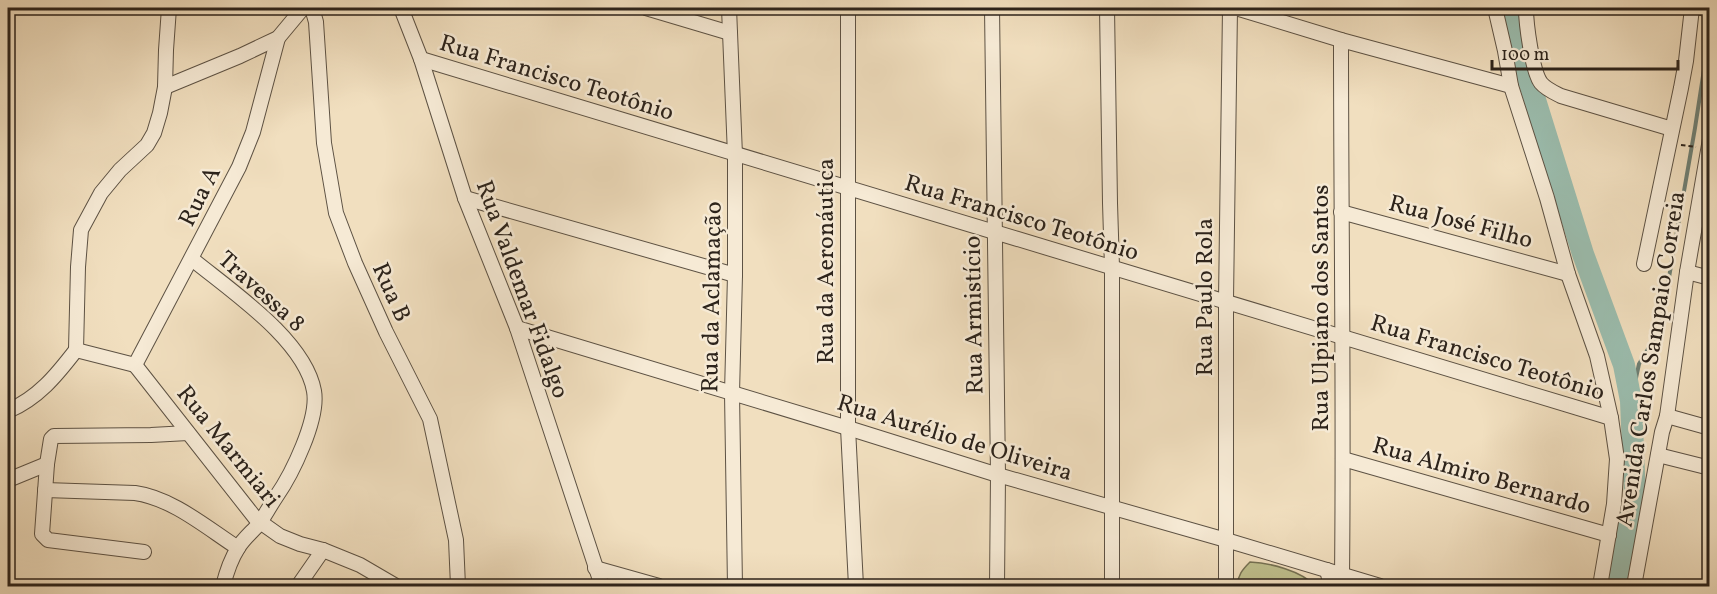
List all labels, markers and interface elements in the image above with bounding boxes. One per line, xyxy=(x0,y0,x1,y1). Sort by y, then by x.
street label: Rua Francisco Teotônio xyxy=(435,27,678,131)
scale bar xyxy=(1492,33,1678,71)
text: 100 m xyxy=(1501,43,1550,68)
street label: Rua da Aeronáutica xyxy=(810,158,844,364)
street label: Rua A xyxy=(171,161,230,233)
street label: Rua Francisco Teotônio xyxy=(900,167,1143,271)
street label: Rua Valdemar Fidalgo xyxy=(466,176,576,404)
street label: Rua Ulpiano dos Santos xyxy=(1305,184,1339,432)
street label: Rua José Filho xyxy=(1385,187,1536,259)
street label: Avenida Carlos Sampaio Correia xyxy=(1609,189,1695,530)
street label: Rua da Aclamação xyxy=(694,201,732,393)
street label: Rua Paulo Rola xyxy=(1189,218,1223,376)
street label: Rua Armistício xyxy=(957,235,993,395)
street label: Travessa 8 xyxy=(209,244,312,341)
street label: Rua B xyxy=(362,258,418,328)
street label: Rua Francisco Teotônio xyxy=(1366,307,1609,411)
street label: Rua Marmiari xyxy=(167,379,287,516)
street label: Rua Aurélio de Oliveira xyxy=(832,387,1076,491)
street label: Rua Almiro Bernardo xyxy=(1368,429,1595,524)

